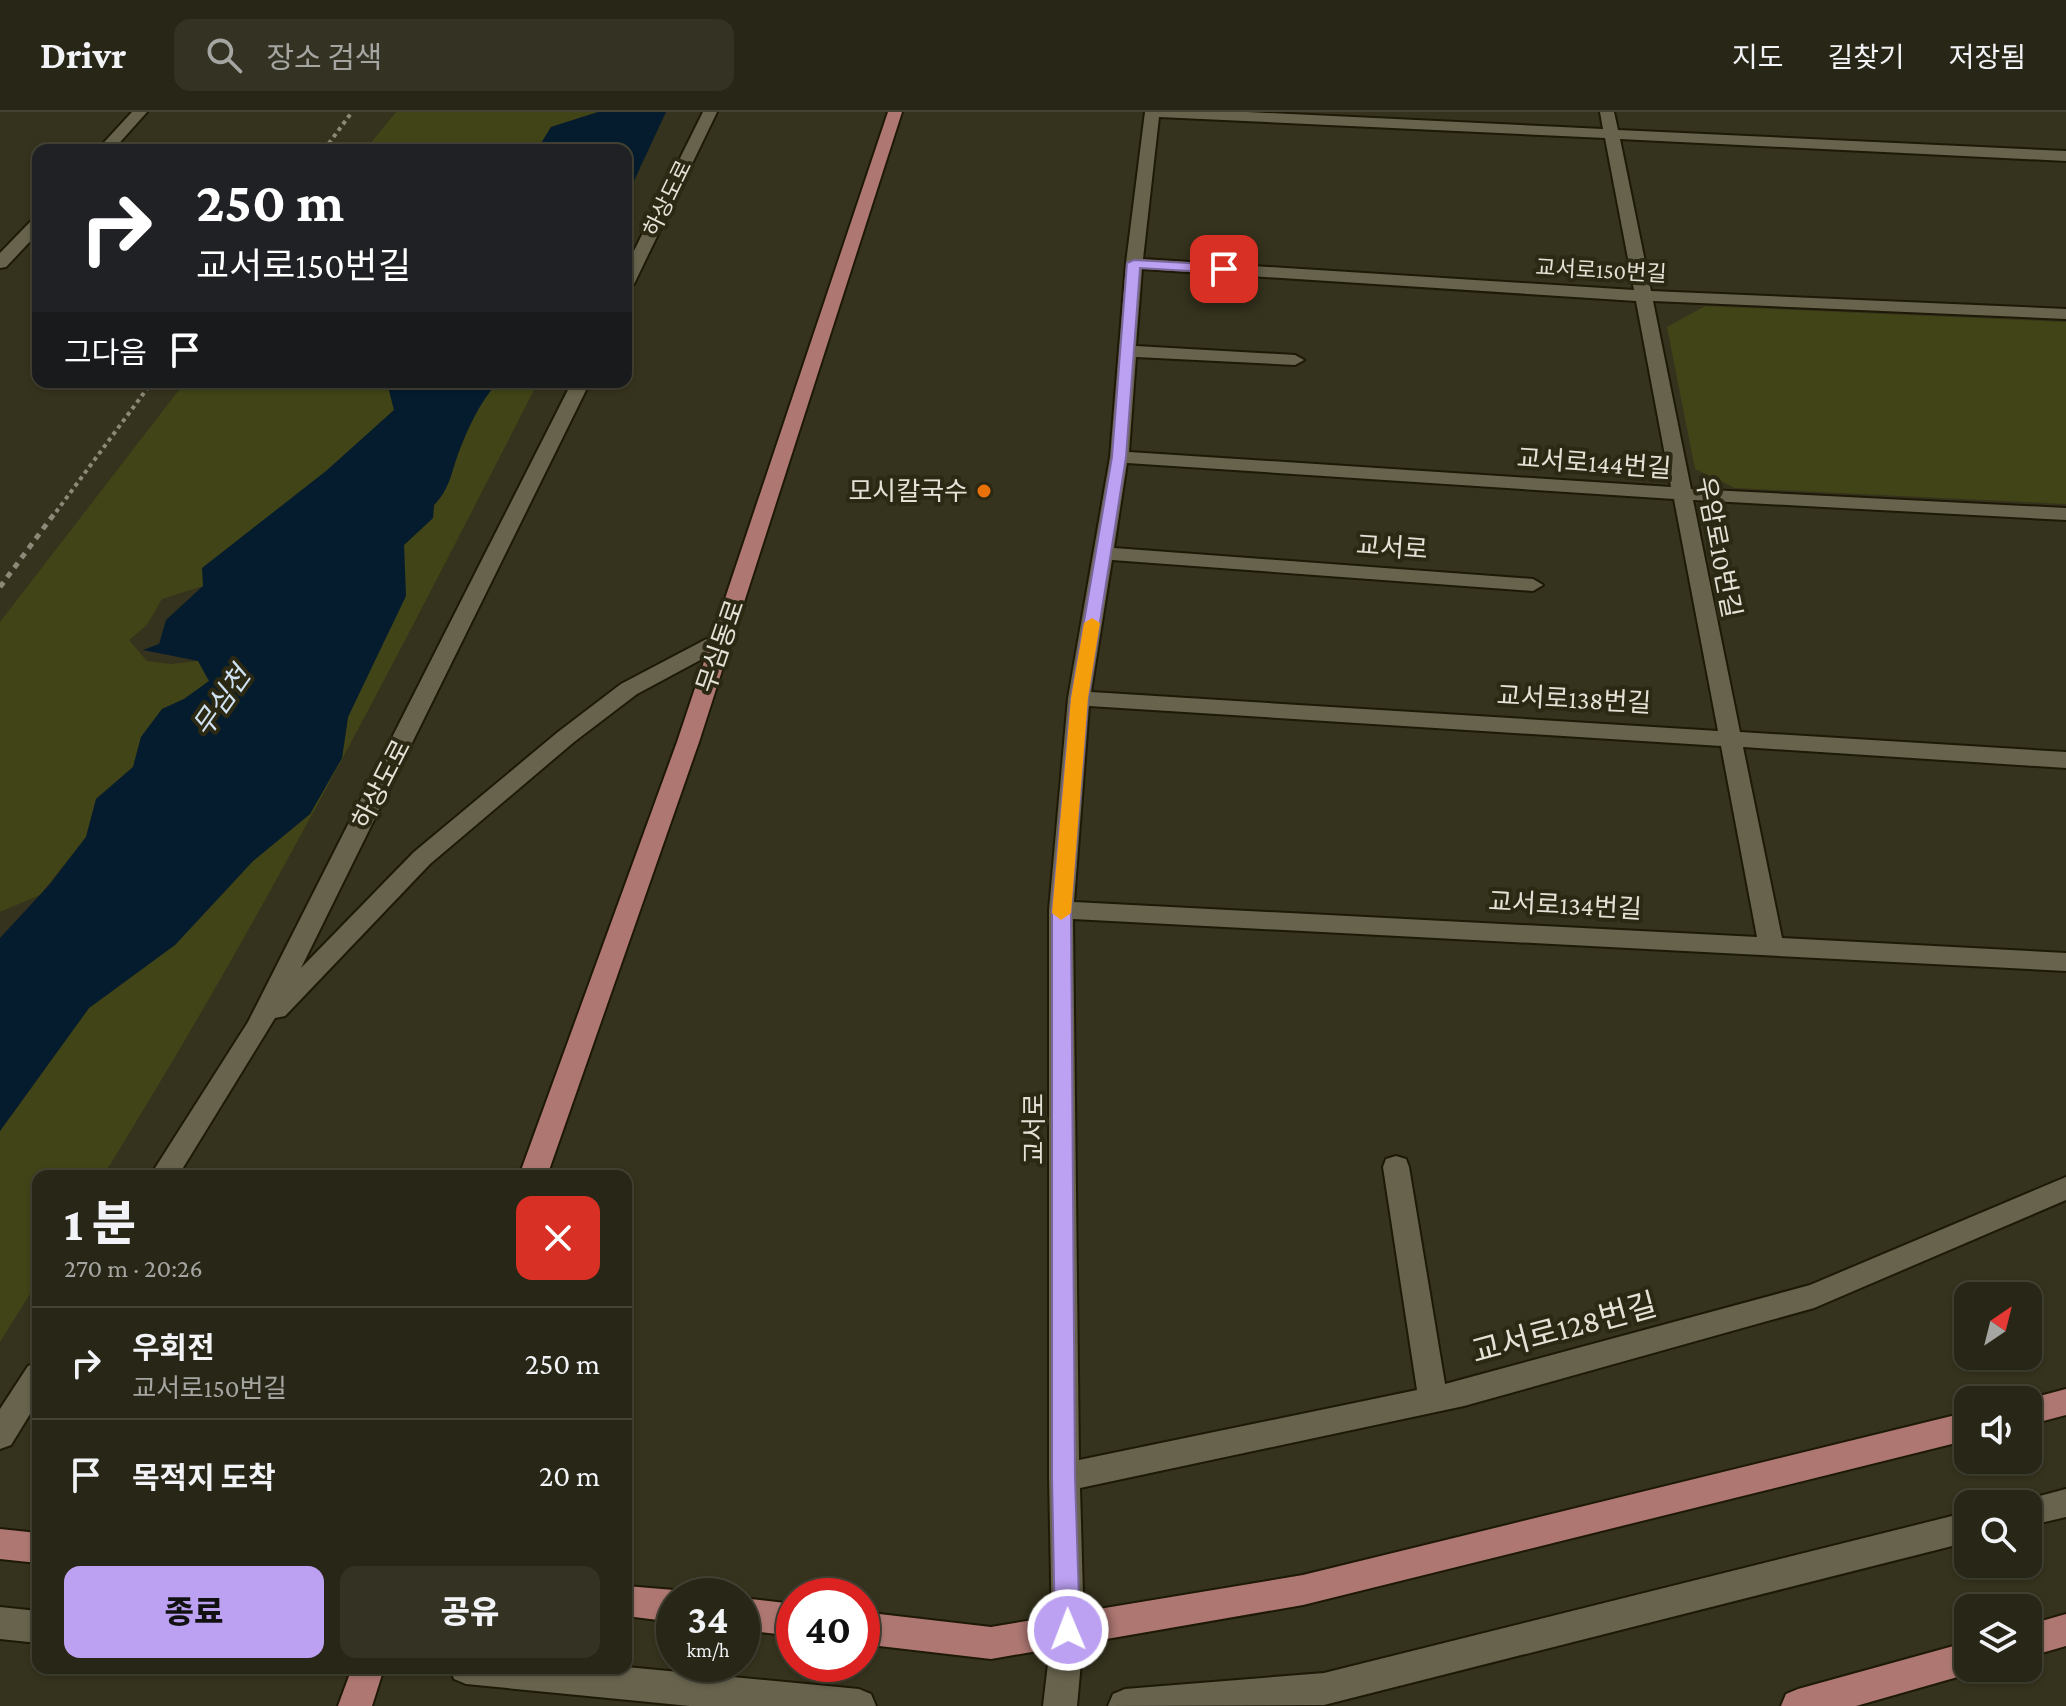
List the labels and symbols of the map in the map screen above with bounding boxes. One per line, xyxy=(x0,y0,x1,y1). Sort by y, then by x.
street label: 하상도로 xyxy=(638,156,696,240)
pin xyxy=(1190,235,1258,303)
street label: 교서로150번길 xyxy=(1535,255,1667,286)
street label: 교서로144번길 xyxy=(1516,444,1672,483)
street label: 우암로10번길 xyxy=(1691,474,1746,620)
place label: 모시칼국수 xyxy=(848,477,968,506)
marker: 모시칼국수 xyxy=(975,482,993,500)
street label: 교서로 xyxy=(1355,531,1429,564)
street label: 무심동로 xyxy=(691,596,750,696)
water label: 무심천 xyxy=(187,658,258,742)
street label: 교서로138번길 xyxy=(1496,681,1652,718)
street label: 하상도로 xyxy=(347,735,416,833)
street label: 교서로134번길 xyxy=(1487,887,1643,924)
street label: 교서로 xyxy=(1020,1093,1049,1165)
north arrow xyxy=(1954,1282,2042,1370)
street label: 교서로128번길 xyxy=(1467,1286,1661,1370)
speed limit sign: 40 xyxy=(776,1578,880,1682)
position arrow xyxy=(1026,1588,1110,1672)

